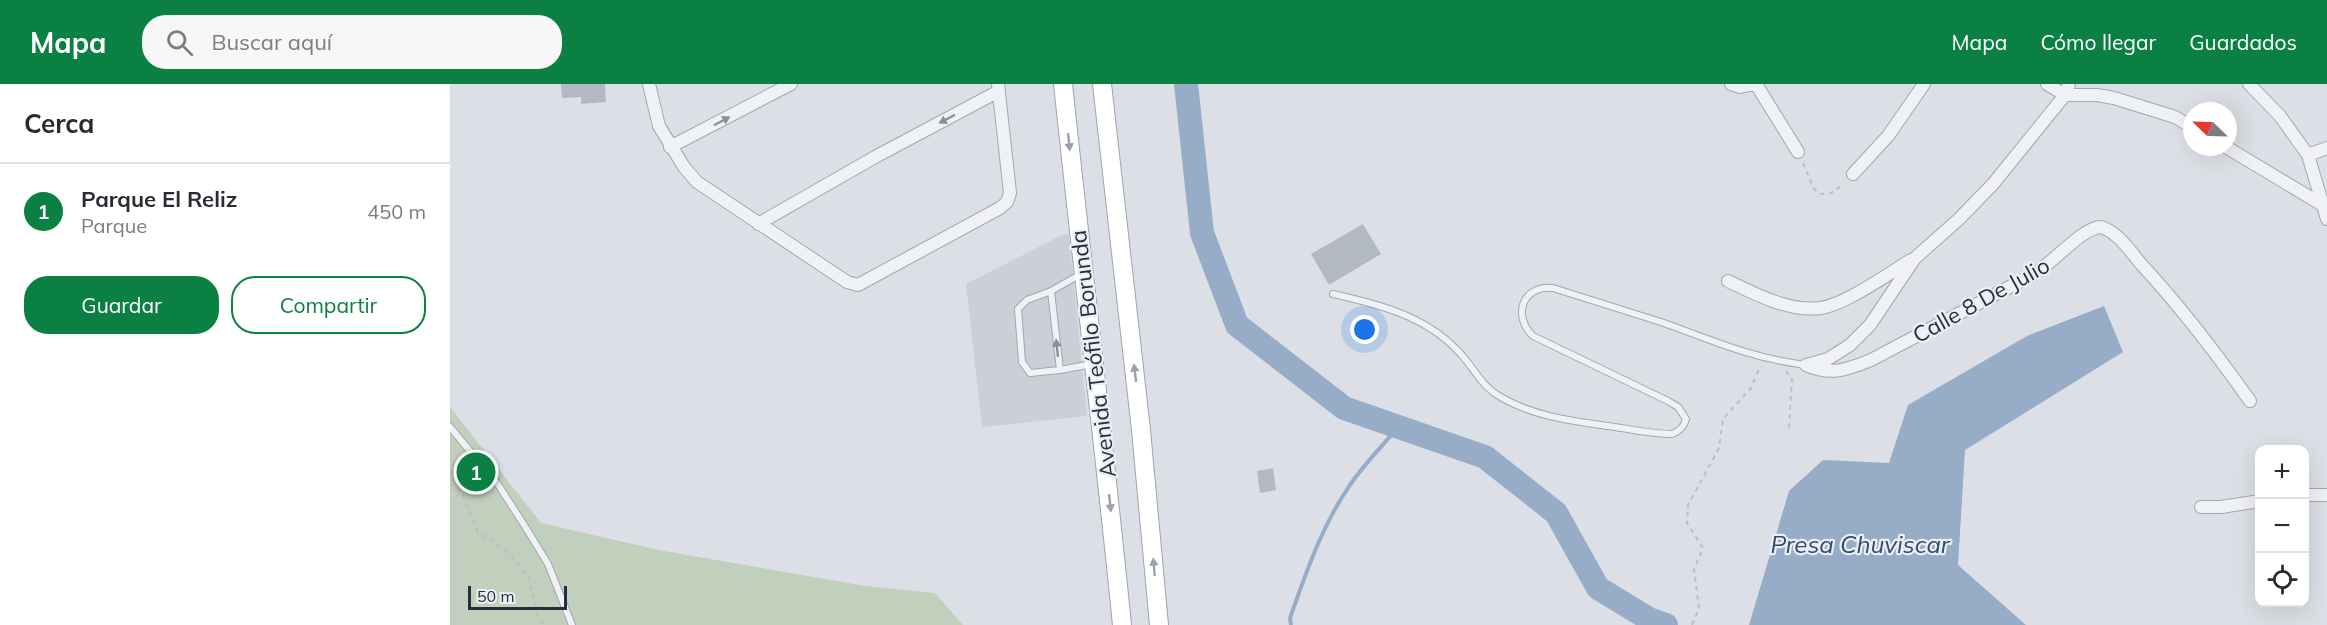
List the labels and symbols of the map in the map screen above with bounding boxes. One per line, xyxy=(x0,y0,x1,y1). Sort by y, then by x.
north arrow xyxy=(2183,102,2237,156)
one-way arrow xyxy=(938,114,955,124)
one-way arrow xyxy=(714,116,731,126)
one-way arrow xyxy=(1065,133,1074,152)
street label: Avenida Teófilo Borunda xyxy=(1064,229,1122,479)
street label: Calle 8 De Julio xyxy=(1908,251,2054,349)
your location xyxy=(1350,315,1379,344)
one-way arrow xyxy=(1053,338,1062,357)
one-way arrow xyxy=(1130,363,1140,382)
pin: 1 xyxy=(456,450,496,494)
one-way arrow xyxy=(1105,493,1115,512)
water label: Presa Chuviscar xyxy=(1770,529,1951,559)
one-way arrow xyxy=(1149,557,1159,576)
scale bar xyxy=(468,583,567,610)

